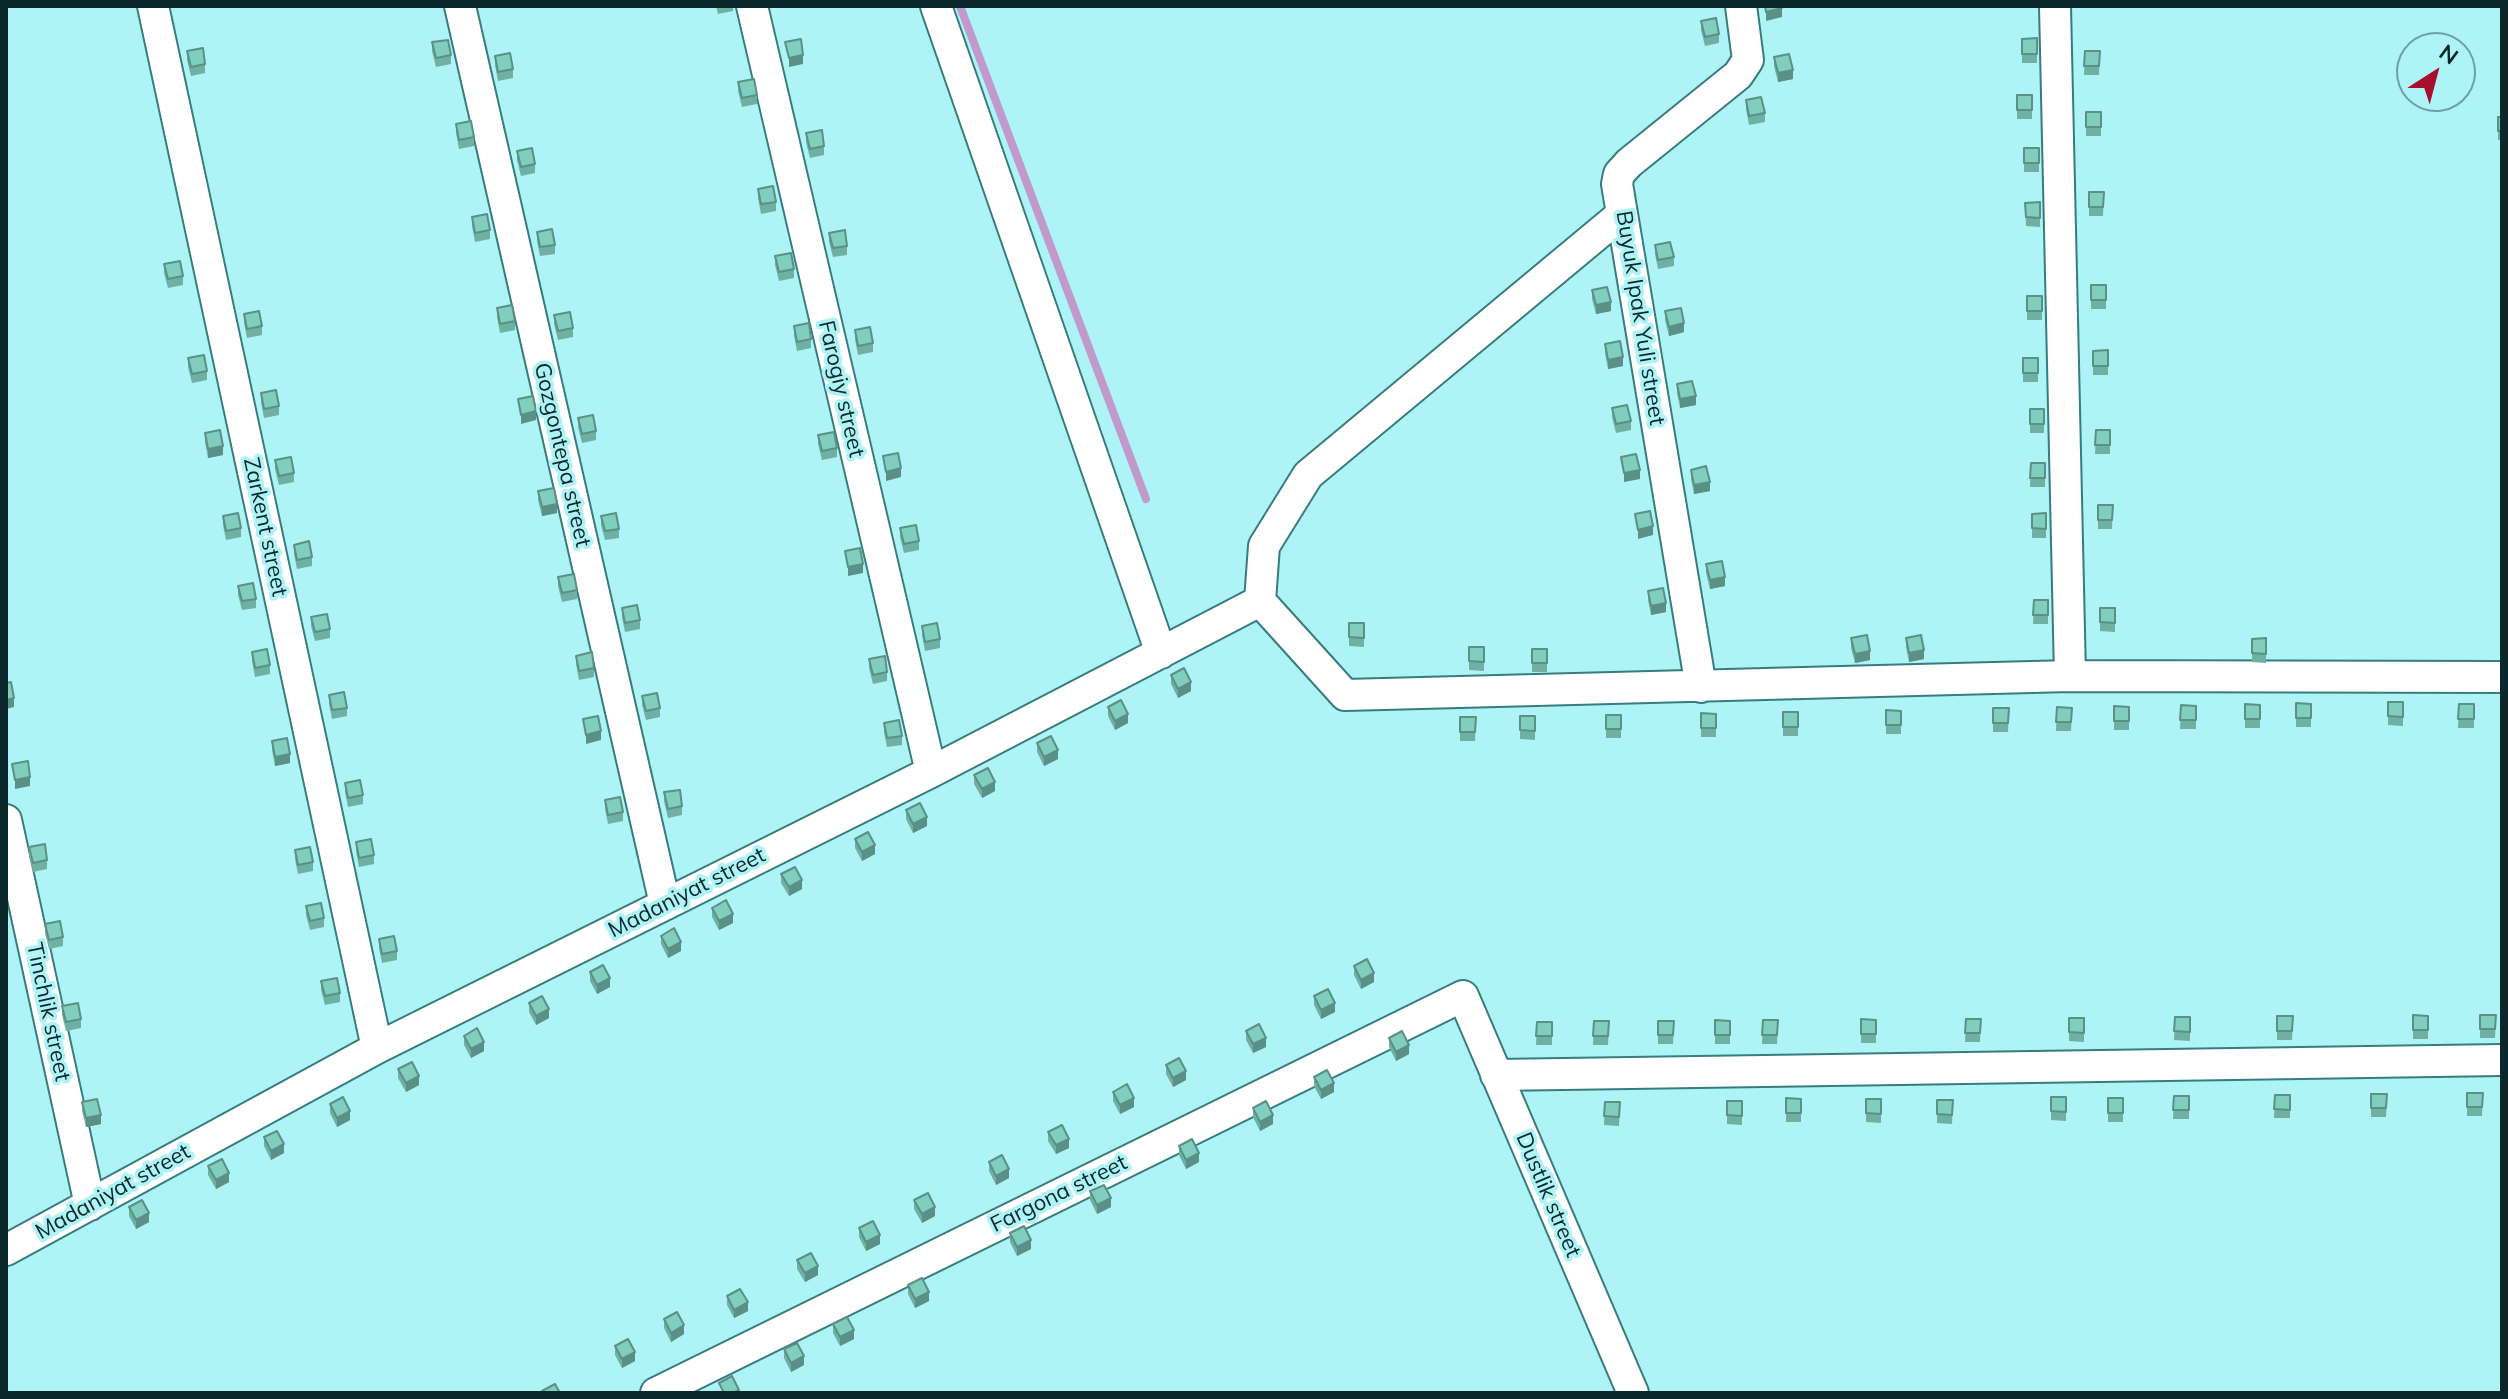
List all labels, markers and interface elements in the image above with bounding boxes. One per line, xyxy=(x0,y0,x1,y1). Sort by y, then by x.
north arrow xyxy=(2396,32,2476,112)
text: N xyxy=(2434,38,2464,70)
street label: Buyuk Ipak Yuli street xyxy=(1610,209,1670,427)
street label: Farogiy street xyxy=(812,318,870,460)
street label: Gozgontepa street xyxy=(528,360,596,550)
street label: Zarkent street xyxy=(237,455,293,599)
street label: Madaniyat street xyxy=(604,842,770,944)
street label: Tinchlik street xyxy=(20,940,76,1084)
street label: Dustlik street xyxy=(1510,1129,1586,1261)
street label: Madaniyat street xyxy=(31,1139,195,1245)
street label: Fargona street xyxy=(986,1150,1132,1238)

